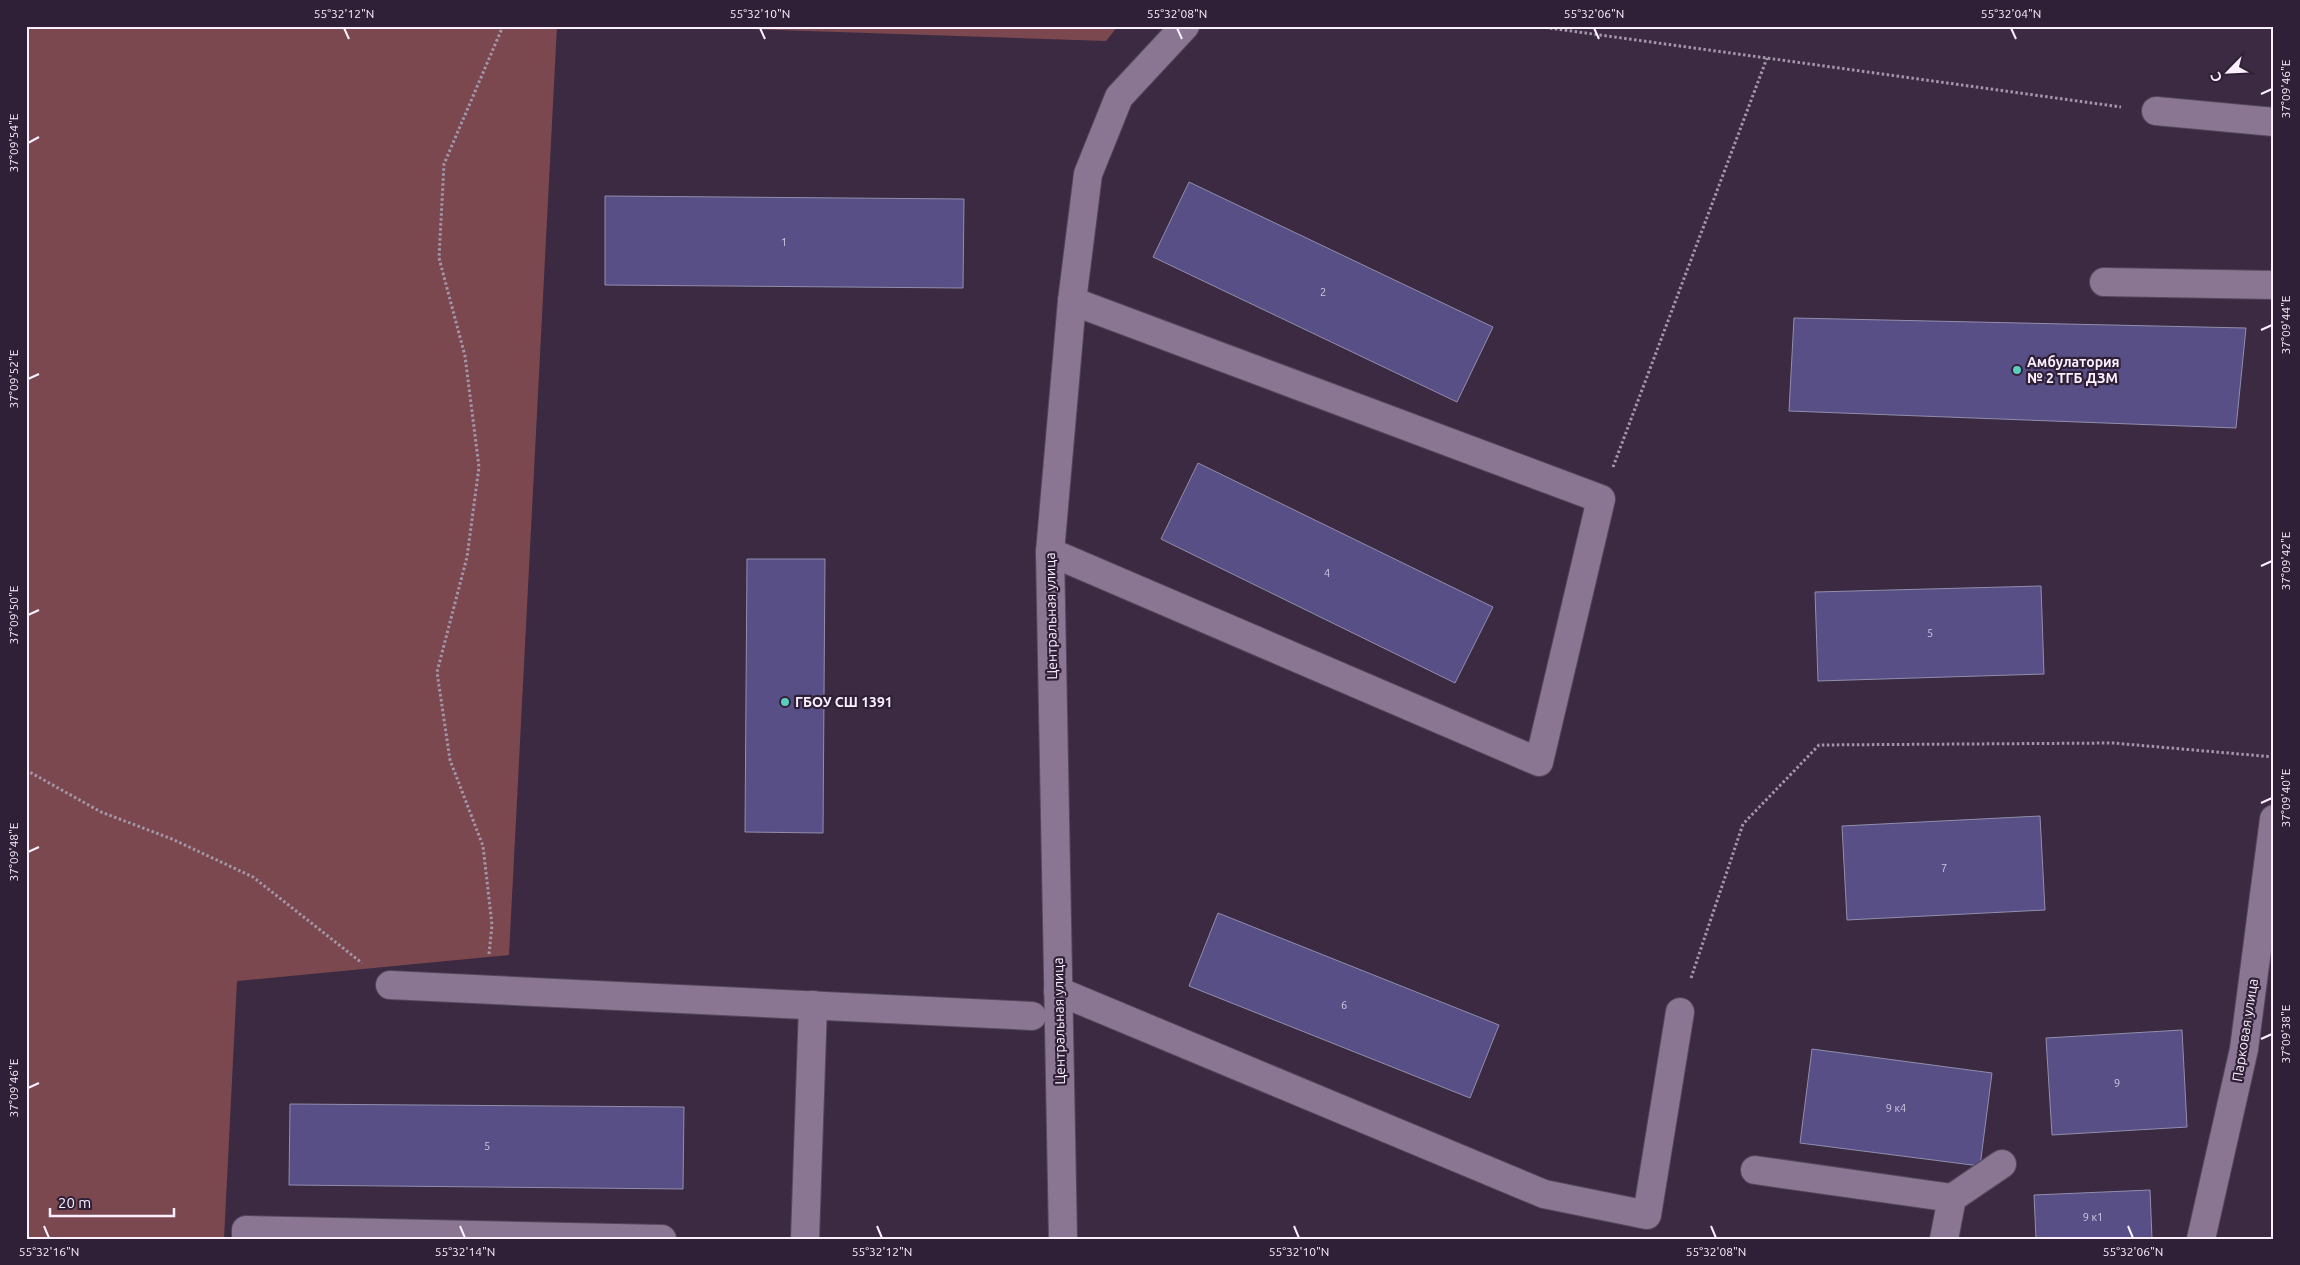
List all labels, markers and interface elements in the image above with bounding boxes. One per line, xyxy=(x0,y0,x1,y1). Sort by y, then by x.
text: 55°32'12"N xyxy=(314,7,374,20)
text: 55°32'10"N xyxy=(730,7,790,20)
text: 55°32'08"N xyxy=(1147,7,1207,20)
text: 55°32'06"N xyxy=(1564,7,1624,20)
text: 55°32'04"N xyxy=(1981,7,2041,20)
north arrow xyxy=(2202,48,2252,98)
text: 37°09'46"E xyxy=(2279,59,2292,118)
text: С xyxy=(2207,70,2225,85)
text: 37°09'54"E xyxy=(7,113,20,172)
house number: 1 xyxy=(781,236,787,248)
house number: 2 xyxy=(1320,286,1326,298)
text: 37°09'44"E xyxy=(2279,295,2292,354)
text: 37°09'52"E xyxy=(7,349,20,408)
place label: Амбулатория № 2 ТГБ ДЗМ xyxy=(2027,354,2120,386)
marker: Амбулатория № 2 ТГБ ДЗМ xyxy=(2011,364,2023,376)
text: 37°09'42"E xyxy=(2279,531,2292,590)
street label: Центральная улица xyxy=(1042,552,1060,680)
house number: 4 xyxy=(1324,567,1330,579)
text: 37°09'50"E xyxy=(7,585,20,644)
house number: 5 xyxy=(1927,627,1933,639)
place label: ГБОУ СШ 1391 xyxy=(795,694,893,710)
marker: ГБОУ СШ 1391 xyxy=(779,696,791,708)
text: 37°09'40"E xyxy=(2279,768,2292,827)
text: 37°09'48"E xyxy=(7,822,20,881)
house number: 7 xyxy=(1941,862,1947,874)
street label: Центральная улица xyxy=(1050,957,1068,1085)
street label: Парковая улица xyxy=(2229,977,2261,1083)
house number: 6 xyxy=(1341,999,1347,1011)
text: 37°09'38"E xyxy=(2279,1004,2292,1063)
text: 37°09'46"E xyxy=(7,1058,20,1117)
house number: 9 xyxy=(2114,1077,2120,1089)
house number: 9 к4 xyxy=(1886,1102,1906,1114)
house number: 5 xyxy=(484,1140,490,1152)
scale bar xyxy=(50,1185,174,1217)
text: 20 m xyxy=(58,1194,91,1211)
house number: 9 к1 xyxy=(2083,1211,2103,1223)
text: 55°32'16"N xyxy=(19,1245,79,1258)
text: 55°32'14"N xyxy=(435,1245,495,1258)
text: 55°32'12"N xyxy=(852,1245,912,1258)
text: 55°32'10"N xyxy=(1269,1245,1329,1258)
text: 55°32'08"N xyxy=(1686,1245,1746,1258)
text: 55°32'06"N xyxy=(2103,1245,2163,1258)

